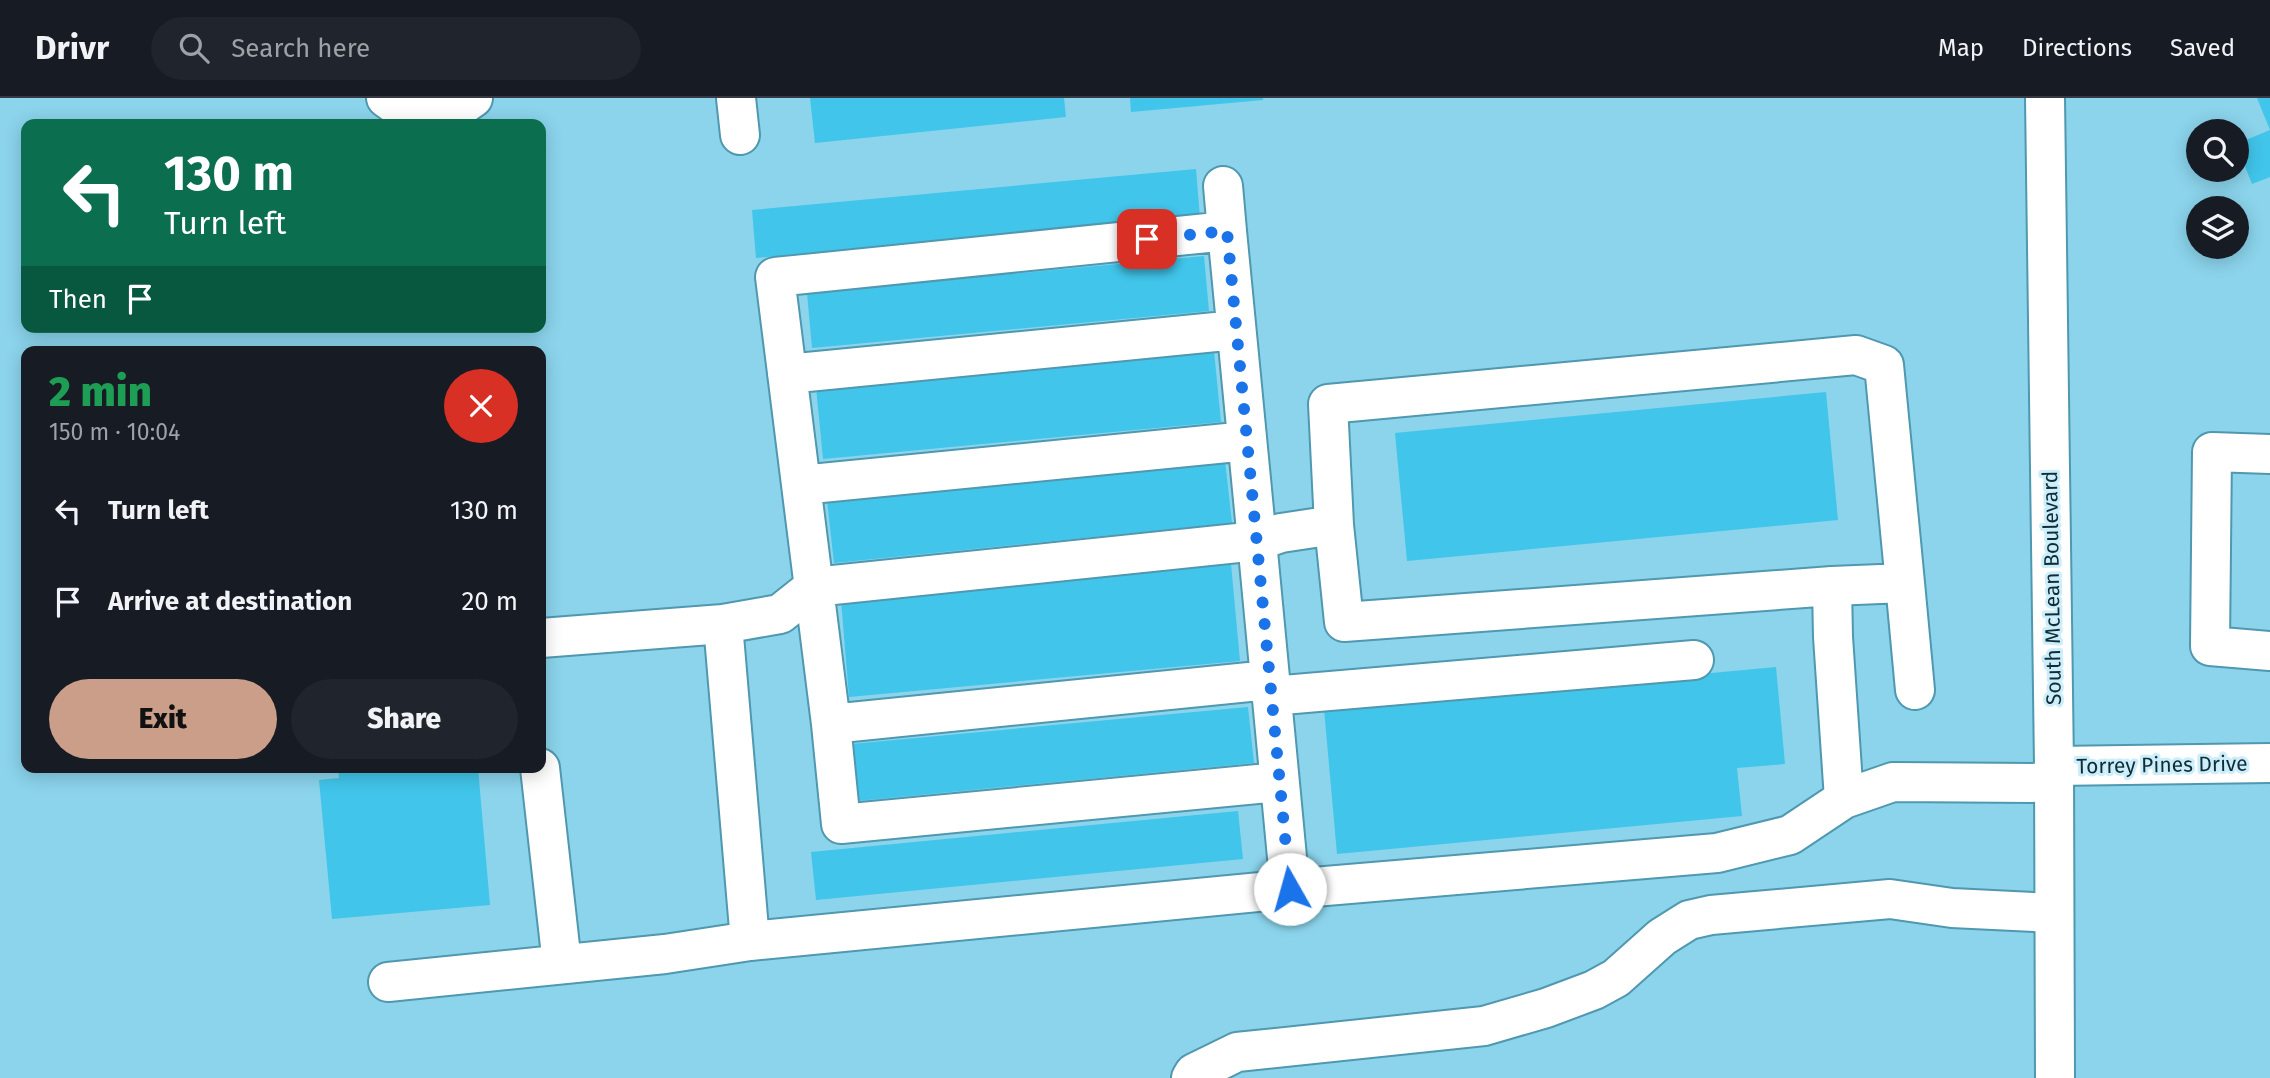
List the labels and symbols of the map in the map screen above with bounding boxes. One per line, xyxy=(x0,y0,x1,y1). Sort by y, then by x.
pin xyxy=(1117,209,1177,269)
street label: South McLean Boulevard xyxy=(2037,471,2067,705)
street label: Torrey Pines Drive xyxy=(2076,751,2248,779)
position arrow xyxy=(1253,852,1327,926)

